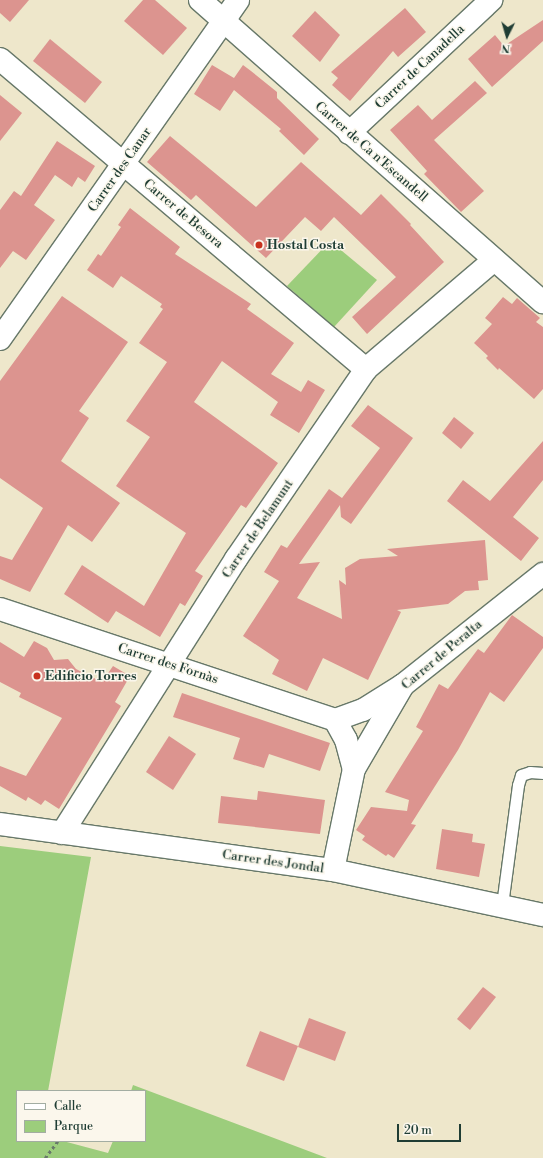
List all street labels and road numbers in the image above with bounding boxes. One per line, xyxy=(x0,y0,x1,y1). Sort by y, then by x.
street label: Carrer de Canadella xyxy=(372,22,468,112)
street label: Carrer de Ca n'Escandell xyxy=(311,99,431,205)
street label: Carrer des Canar xyxy=(85,125,155,215)
street label: Carrer de Besora xyxy=(140,176,226,252)
street label: Carrer de Belamunt xyxy=(219,477,297,581)
street label: Carrer de Peralta xyxy=(399,617,485,693)
street label: Carrer des Fornàs xyxy=(116,640,220,688)
street label: Carrer des Jondal xyxy=(221,847,325,877)

